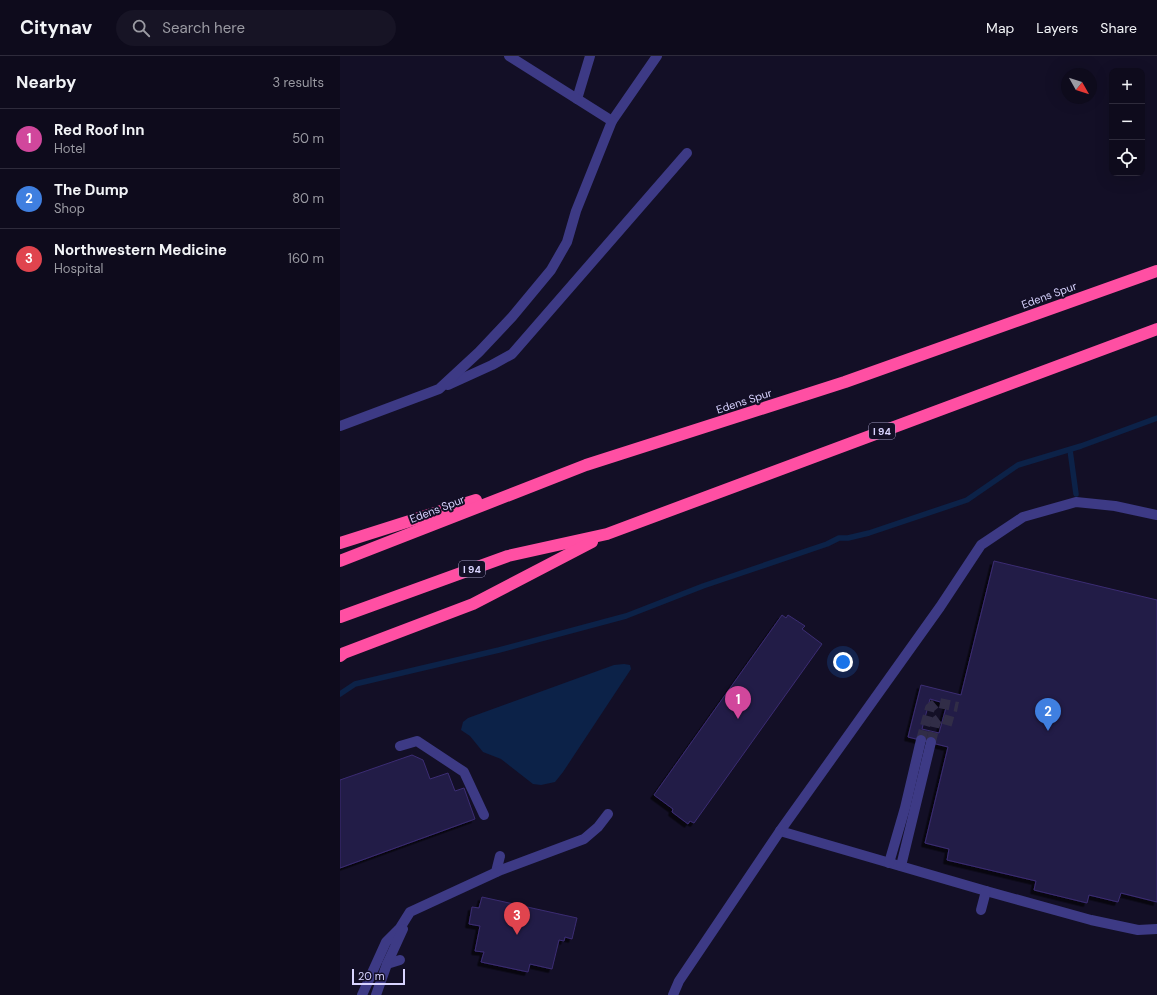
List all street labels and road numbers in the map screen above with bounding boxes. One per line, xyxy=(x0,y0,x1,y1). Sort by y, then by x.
street label: Edens Spur xyxy=(1019,279,1079,311)
street label: Edens Spur xyxy=(714,385,774,417)
road number: I 94 xyxy=(869,423,895,439)
street label: Edens Spur xyxy=(408,492,466,526)
road number: I 94 xyxy=(459,561,485,577)

